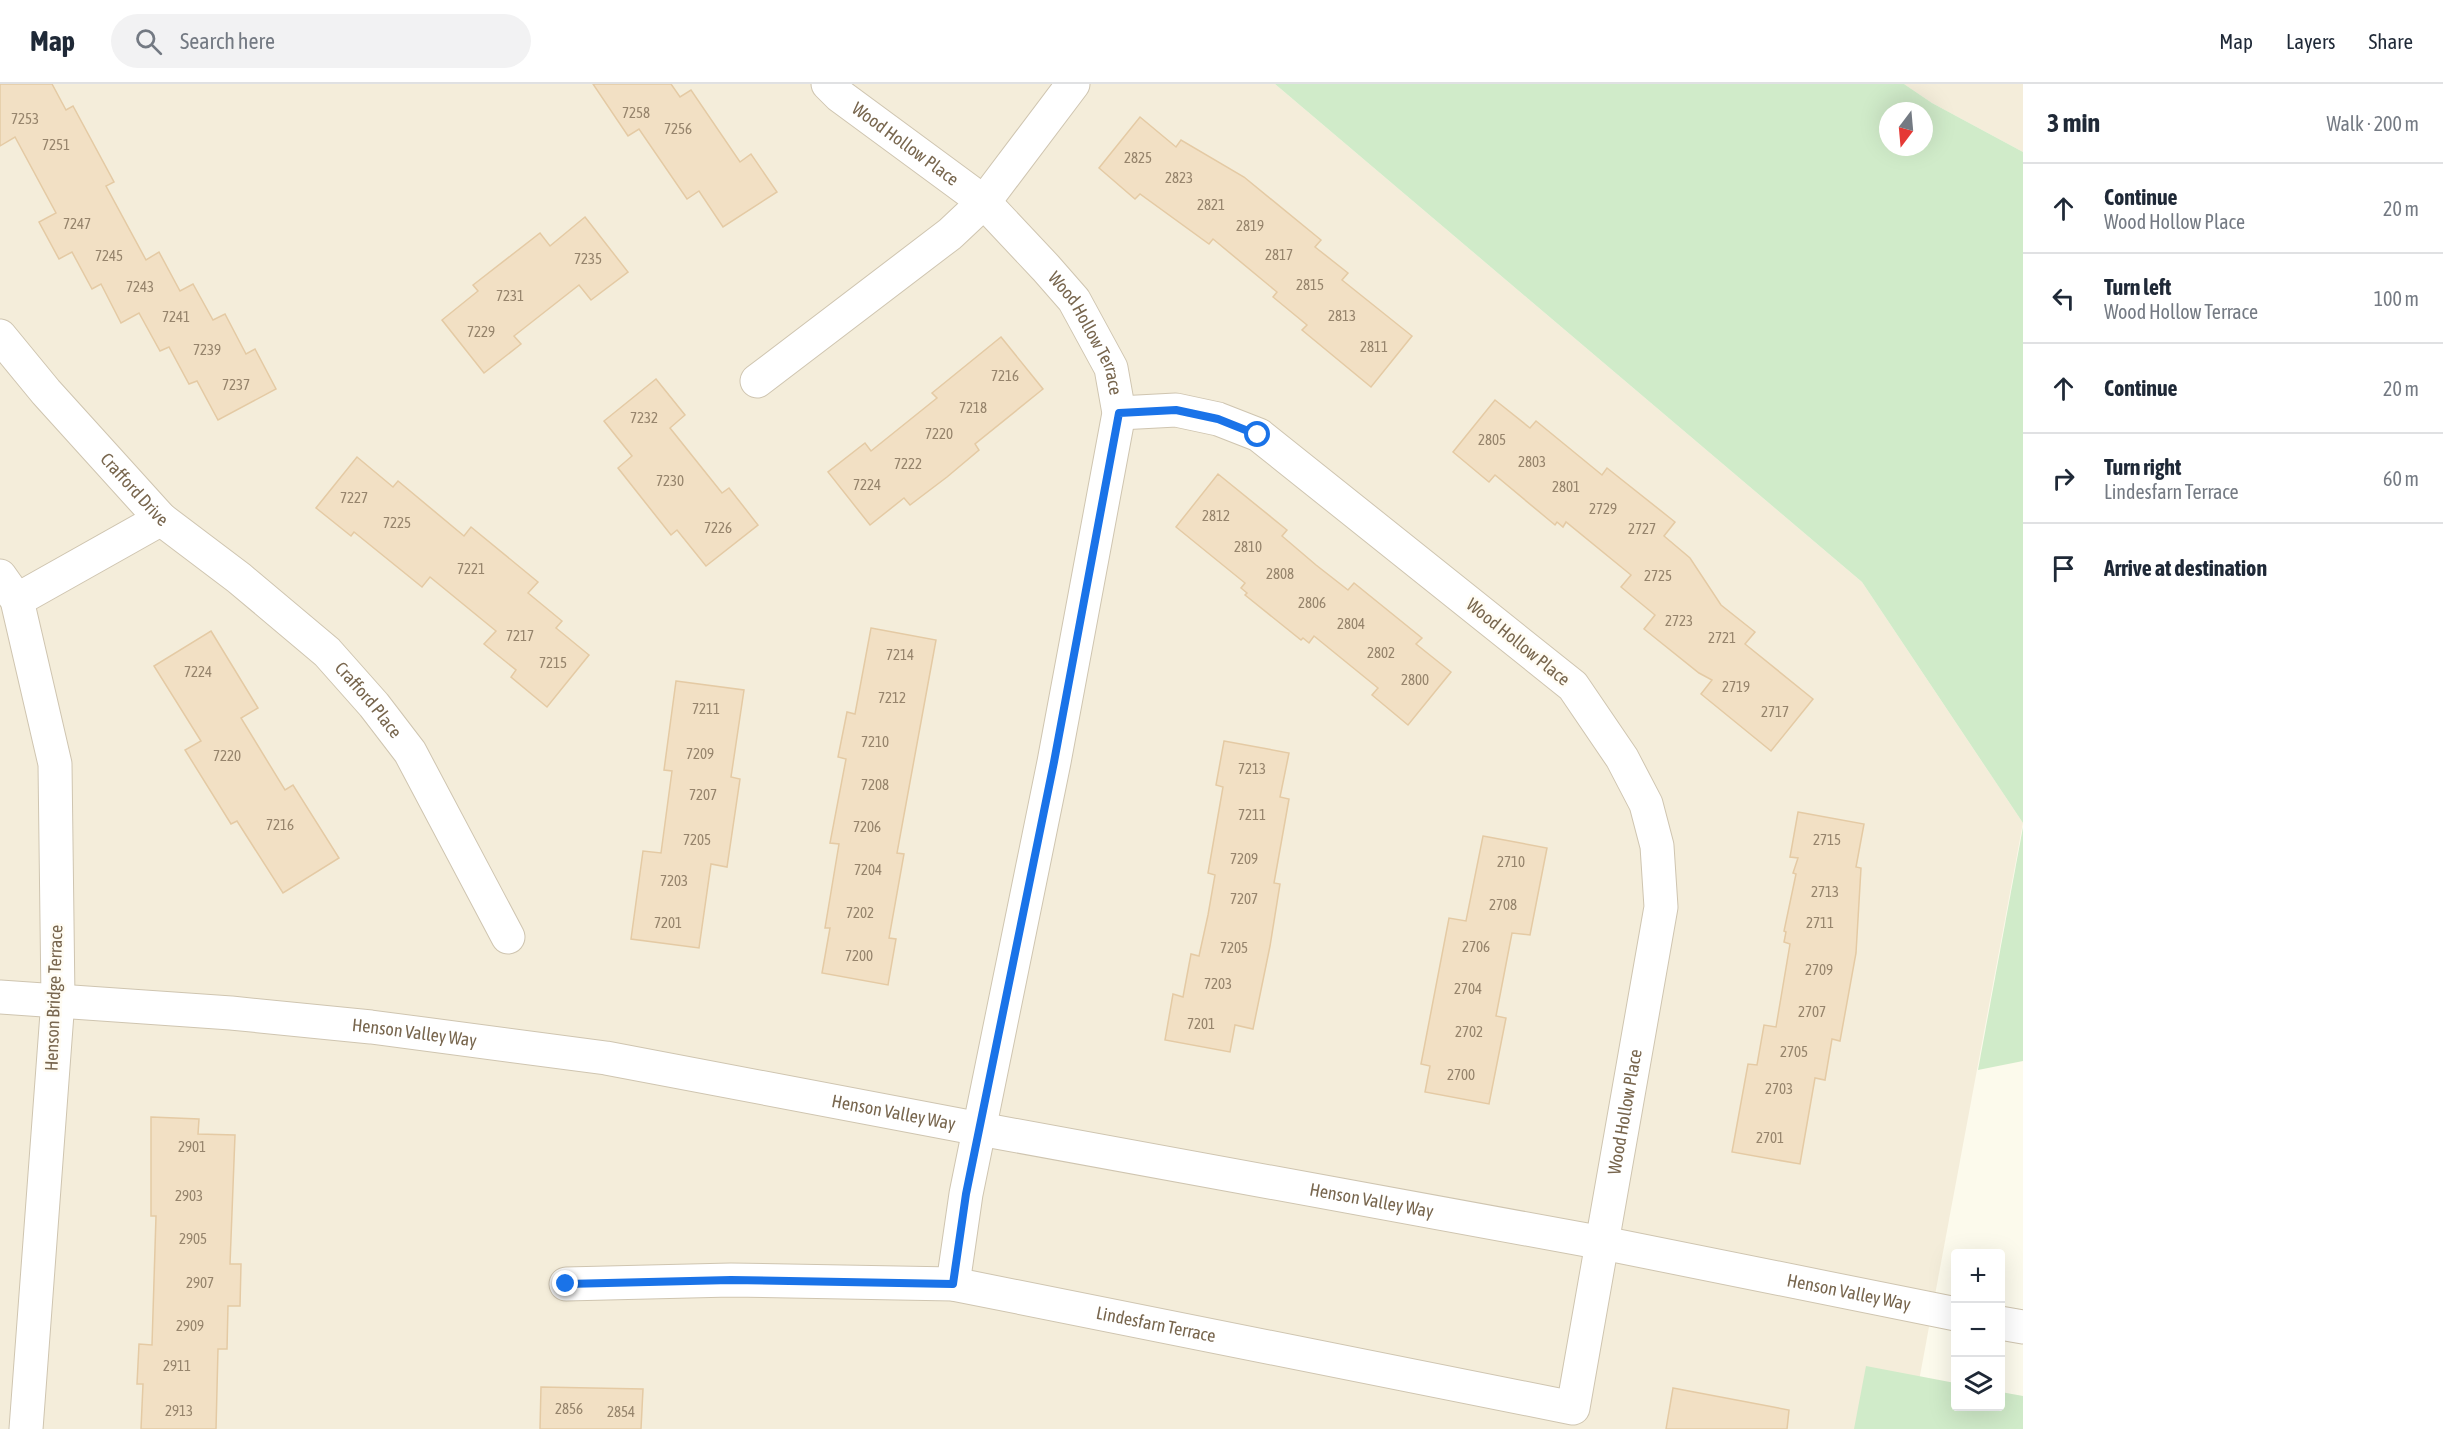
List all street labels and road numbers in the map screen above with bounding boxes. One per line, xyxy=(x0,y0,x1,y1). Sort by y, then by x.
street label: Wood Hollow Place xyxy=(848,97,963,190)
street label: Wood Hollow Terrace xyxy=(1044,267,1127,396)
street label: Crafford Drive xyxy=(96,448,172,530)
street label: Wood Hollow Place xyxy=(1462,593,1574,690)
street label: Crafford Place xyxy=(331,657,406,742)
street label: Henson Bridge Terrace xyxy=(40,924,67,1071)
street label: Henson Valley Way xyxy=(351,1014,478,1051)
street label: Wood Hollow Place xyxy=(1603,1047,1646,1176)
street label: Henson Valley Way xyxy=(830,1090,957,1134)
street label: Henson Valley Way xyxy=(1308,1179,1435,1222)
street label: Henson Valley Way xyxy=(1785,1269,1913,1315)
street label: Lindesfarn Terrace xyxy=(1094,1302,1218,1346)

